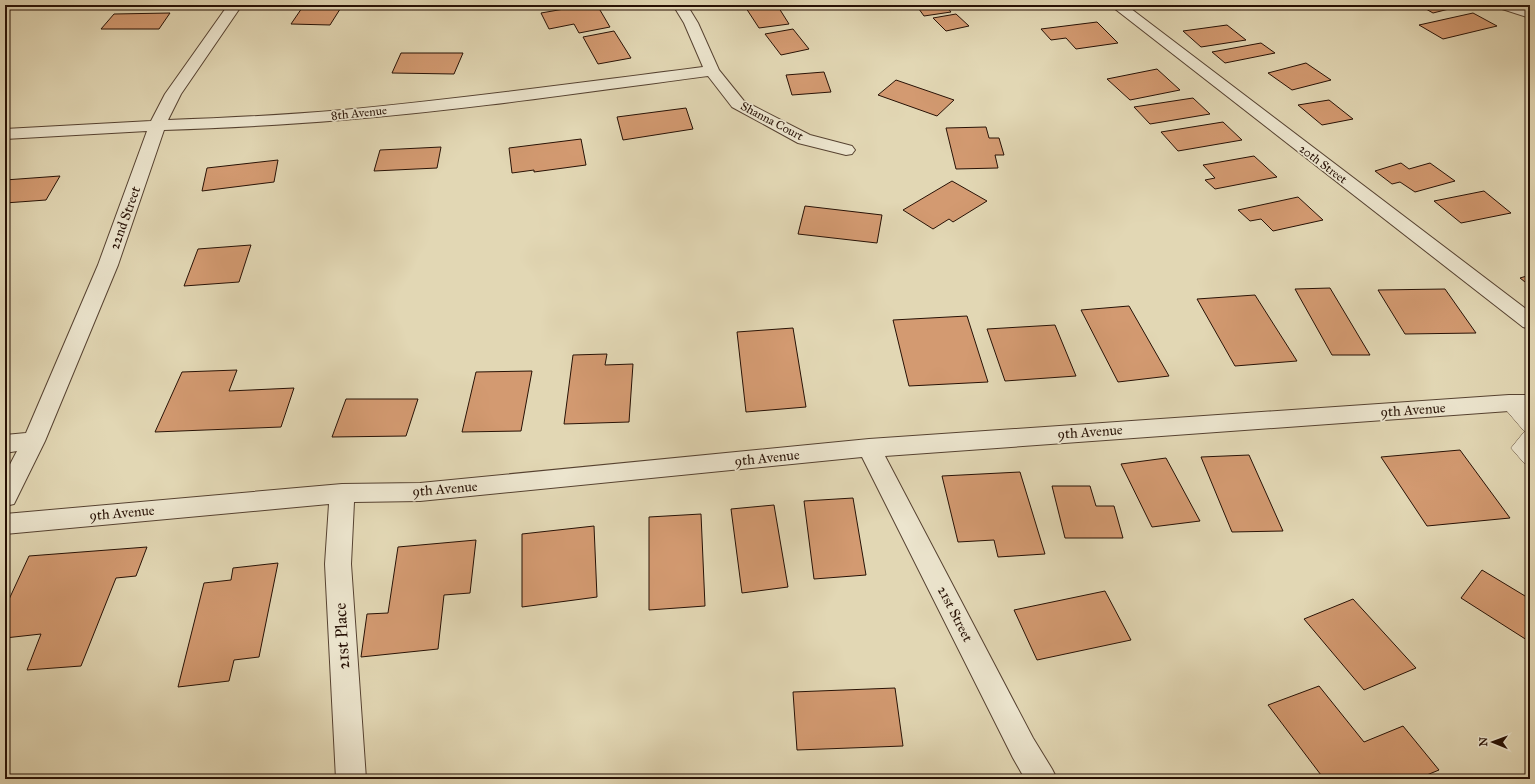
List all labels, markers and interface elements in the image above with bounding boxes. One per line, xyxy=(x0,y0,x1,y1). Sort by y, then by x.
street label: Shanna Court xyxy=(738,99,806,144)
street label: 8th Avenue xyxy=(330,103,388,123)
street label: 20th Street xyxy=(1296,141,1350,187)
street label: 22nd Street xyxy=(106,184,144,252)
street label: 9th Avenue xyxy=(1380,399,1446,421)
street label: 9th Avenue xyxy=(1057,421,1123,443)
street label: 9th Avenue xyxy=(734,446,801,470)
street label: 9th Avenue xyxy=(412,478,478,500)
street label: 9th Avenue xyxy=(89,502,155,524)
street label: 21st Street xyxy=(934,583,976,645)
street label: 21st Place xyxy=(330,602,354,670)
north arrow xyxy=(1473,722,1513,762)
text: N xyxy=(1477,736,1490,747)

